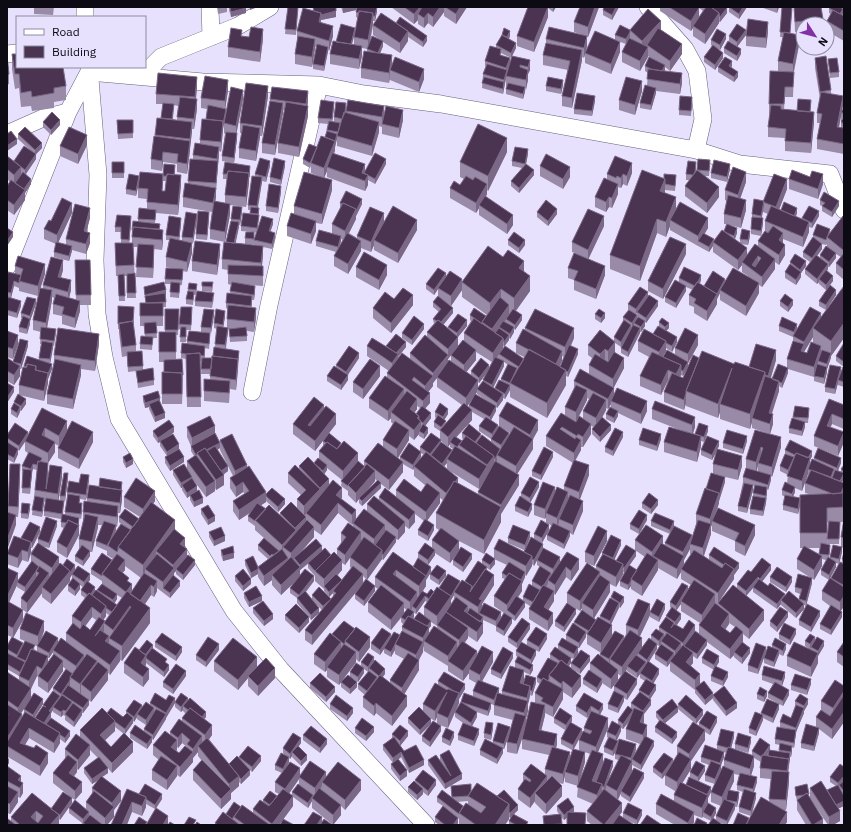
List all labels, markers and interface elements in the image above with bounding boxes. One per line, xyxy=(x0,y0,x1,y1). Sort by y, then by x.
legend xyxy=(16,16,146,68)
north arrow xyxy=(795,16,835,56)
text: Road xyxy=(52,24,80,39)
text: N xyxy=(815,35,831,49)
text: Building xyxy=(52,44,97,59)

